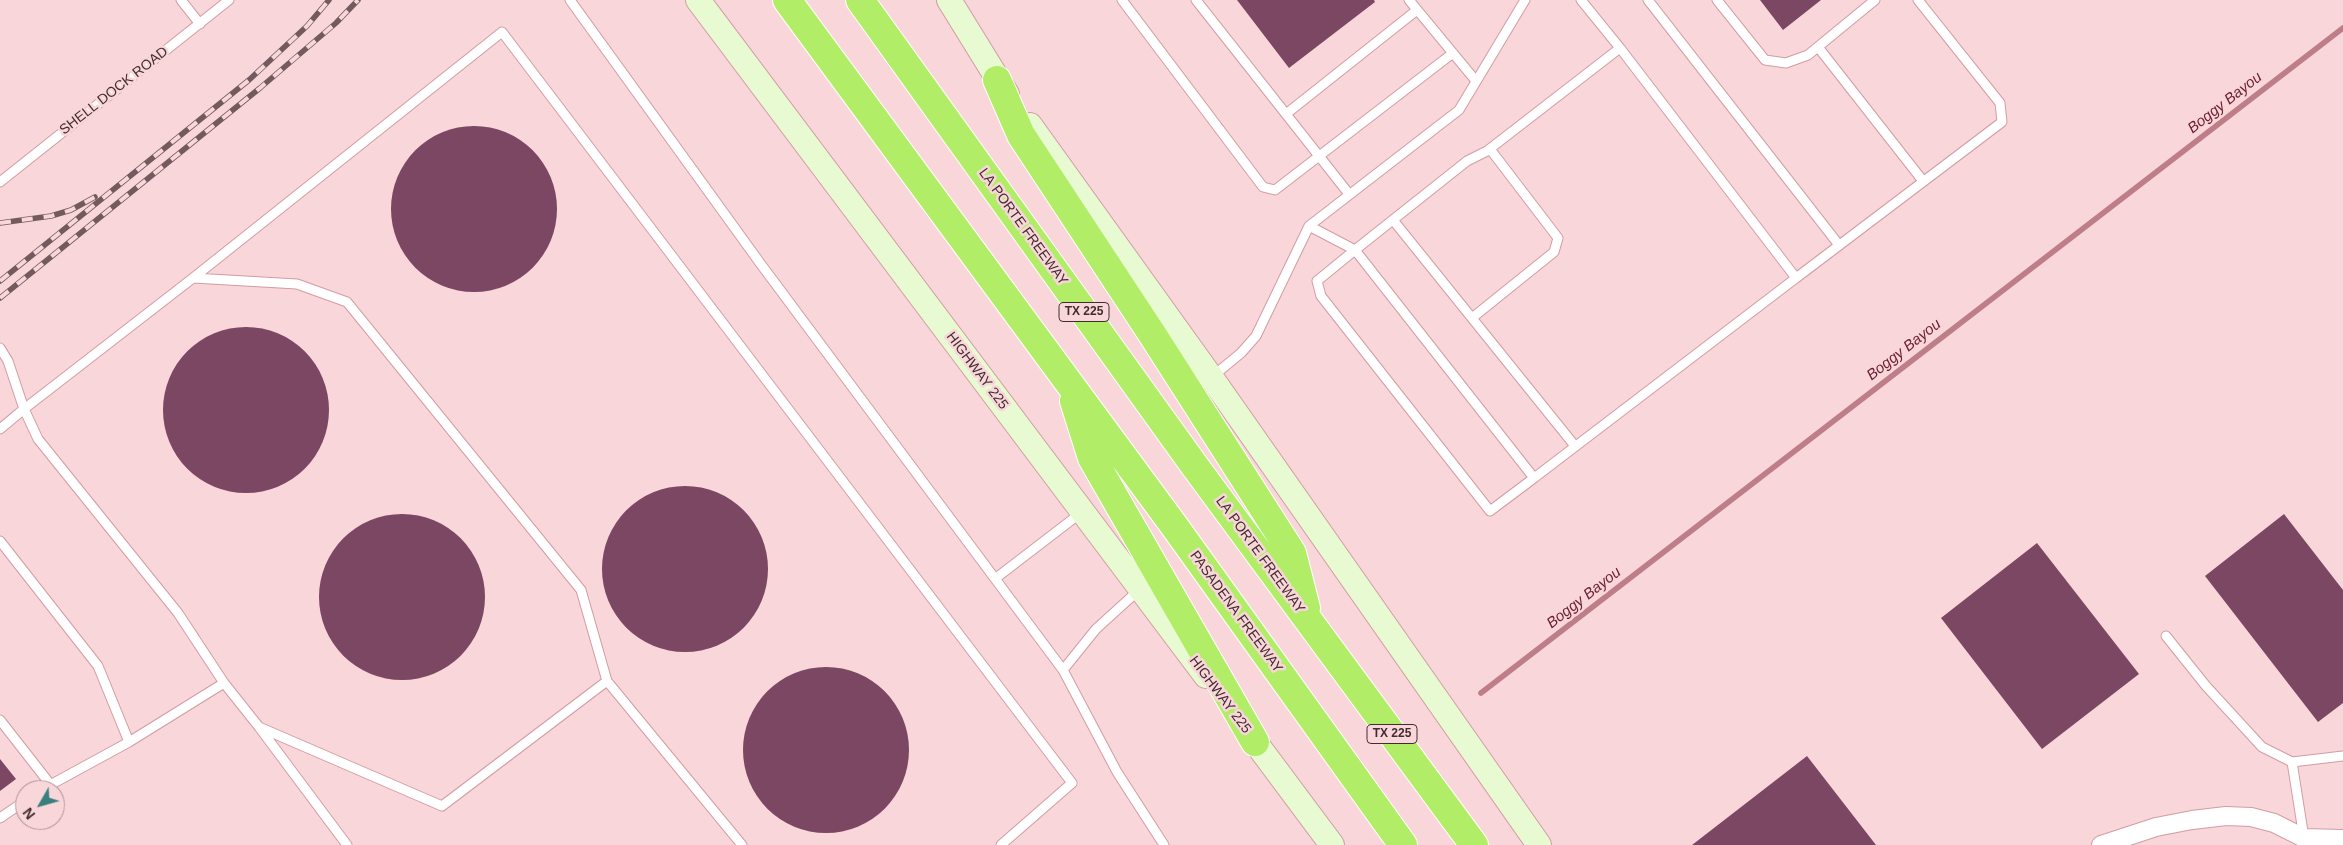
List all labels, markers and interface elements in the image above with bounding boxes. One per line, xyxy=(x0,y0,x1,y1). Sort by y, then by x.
street label: SHELL DOCK ROAD xyxy=(56,43,172,139)
water label: Boggy Bayou xyxy=(2184,68,2266,138)
street label: LA PORTE FREEWAY xyxy=(975,165,1071,289)
road number: TX 225 xyxy=(1059,302,1109,322)
water label: Boggy Bayou xyxy=(1863,315,1945,385)
street label: HIGHWAY 225 xyxy=(942,329,1012,413)
street label: LA PORTE FREEWAY xyxy=(1212,493,1308,617)
street label: PASADENA FREEWAY xyxy=(1186,548,1286,676)
water label: Boggy Bayou xyxy=(1543,563,1625,633)
street label: HIGHWAY 225 xyxy=(1185,653,1255,737)
road number: TX 225 xyxy=(1367,724,1417,744)
north arrow xyxy=(15,780,65,830)
text: N xyxy=(20,805,38,823)

